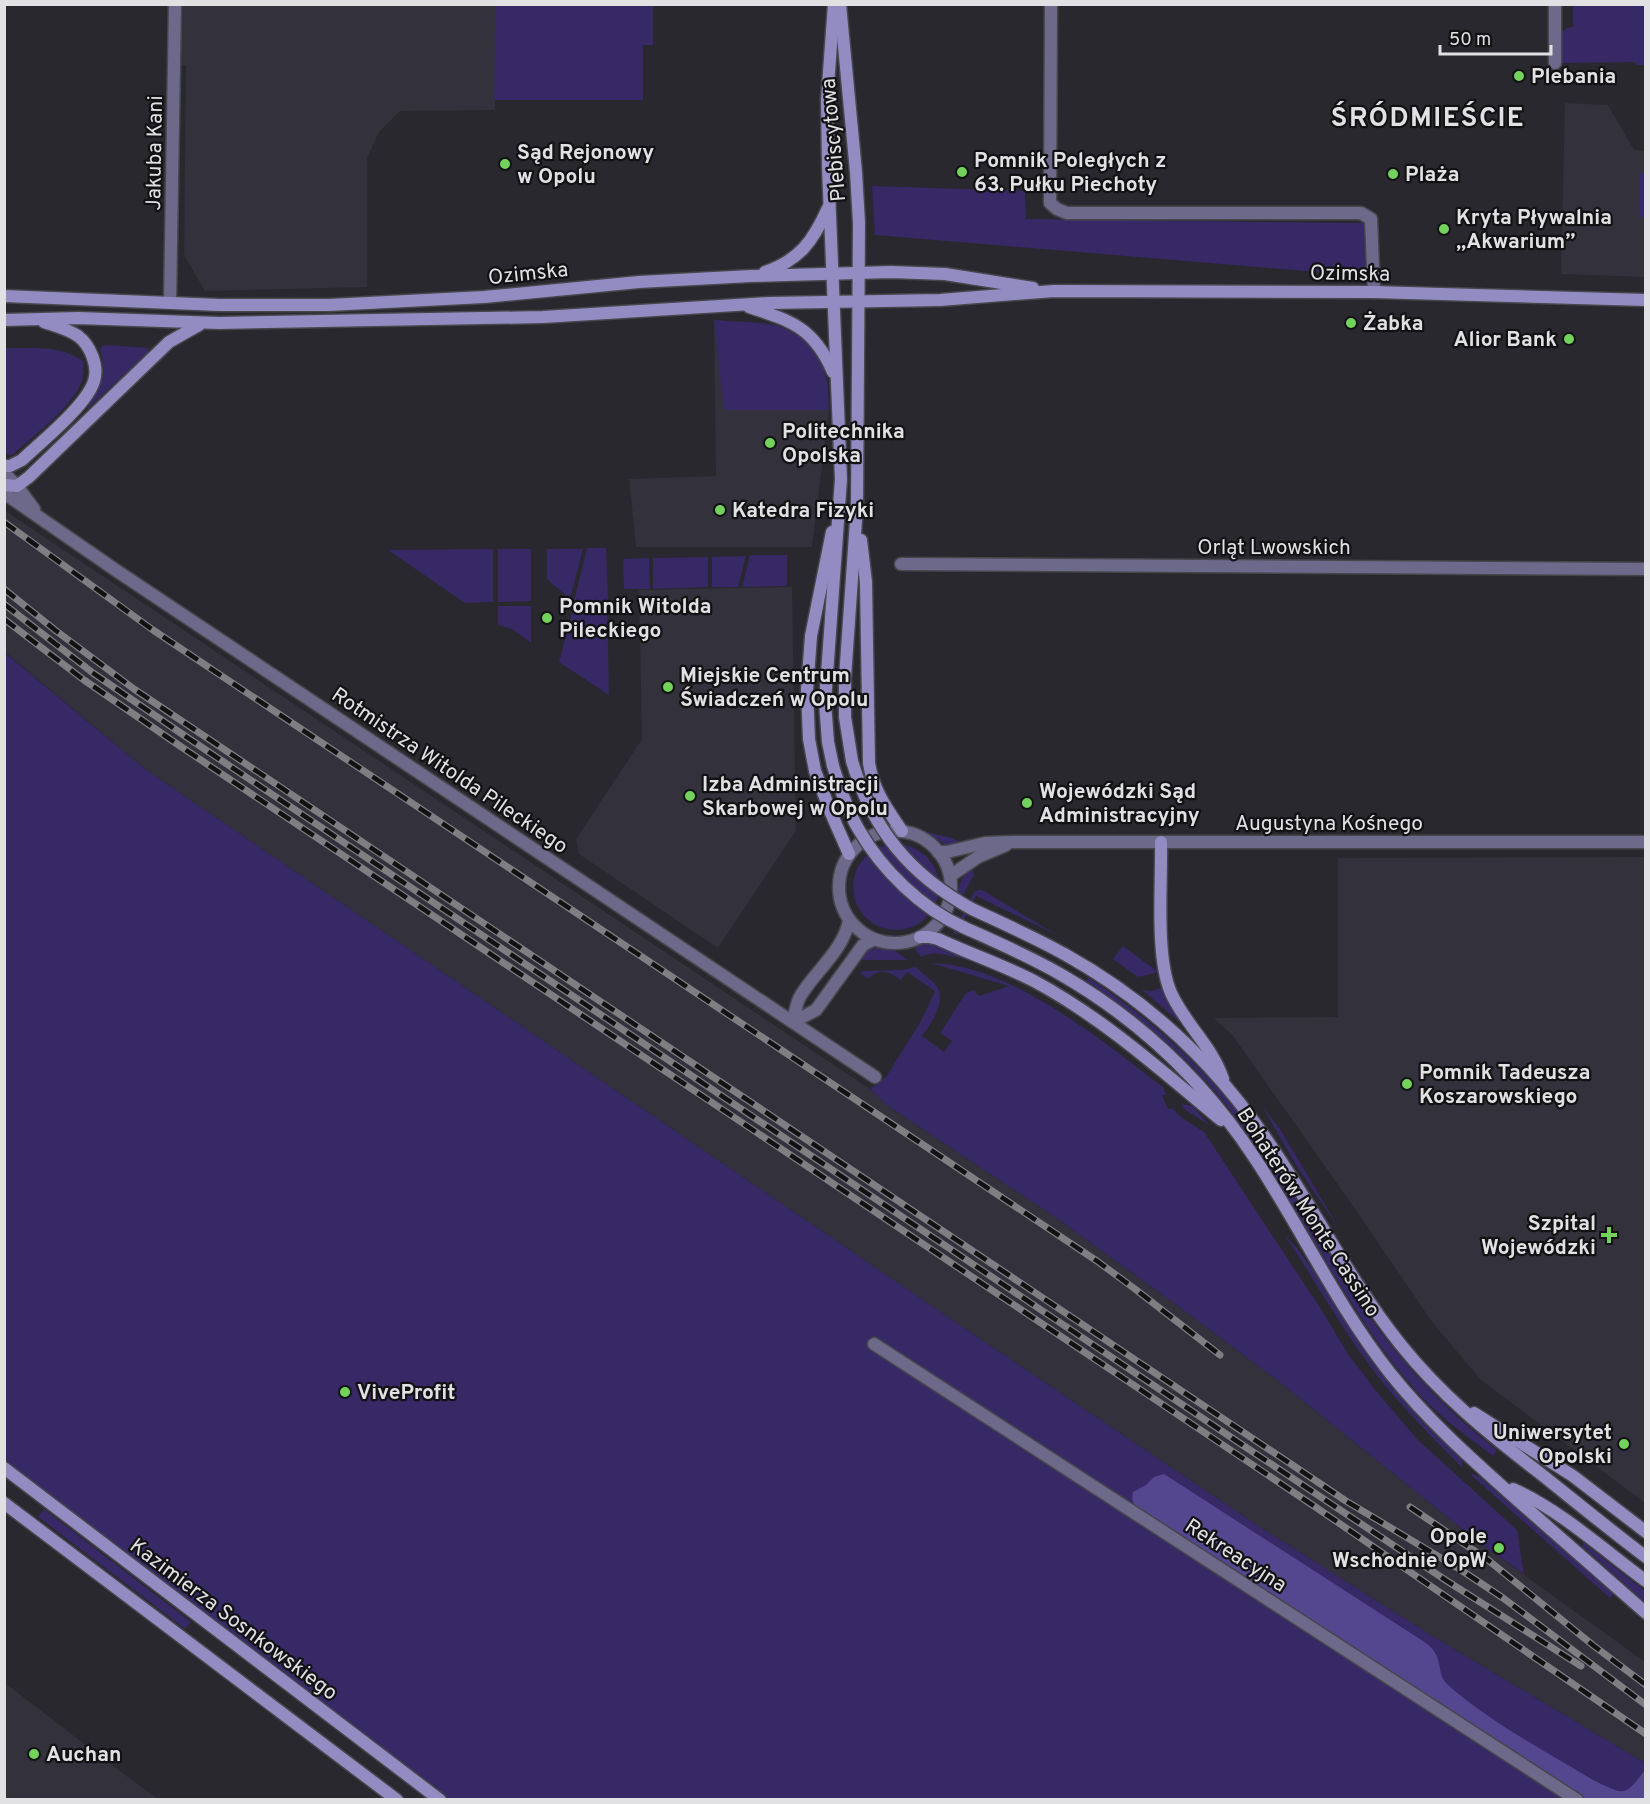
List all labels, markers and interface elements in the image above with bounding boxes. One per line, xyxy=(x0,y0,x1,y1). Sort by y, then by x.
scale bar xyxy=(1440,18,1551,56)
text: 50 m xyxy=(1449,29,1491,52)
place label: Plebania xyxy=(1531,64,1616,91)
marker: Plebania xyxy=(1512,69,1526,83)
street label: Plebiscytowa xyxy=(816,77,853,203)
street label: Jakuba Kani xyxy=(141,95,170,211)
district label: ŚRÓDMIEŚCIE xyxy=(1331,101,1525,136)
place label: Sąd Rejonowy w Opolu xyxy=(517,140,654,191)
place label: Pomnik Poległych z 63. Pułku Piechoty xyxy=(974,148,1166,199)
marker: Sąd Rejonowy w Opolu xyxy=(498,157,512,171)
place label: Plaża xyxy=(1405,162,1459,189)
marker: Pomnik Poległych z 63. Pułku Piechoty xyxy=(955,165,969,179)
marker: Plaża xyxy=(1386,167,1400,181)
place label: Kryta Pływalnia „Akwarium” xyxy=(1456,205,1612,256)
marker: Kryta Pływalnia „Akwarium” xyxy=(1437,222,1451,236)
street label: Ozimska xyxy=(487,257,569,292)
street label: Ozimska xyxy=(1310,260,1390,289)
place label: Żabka xyxy=(1363,310,1423,338)
marker: Żabka xyxy=(1344,316,1358,330)
place label: Alior Bank xyxy=(1454,327,1557,354)
marker: Alior Bank xyxy=(1562,332,1576,346)
place label: Politechnika Opolska xyxy=(782,419,905,470)
marker: Politechnika Opolska xyxy=(763,436,777,450)
place label: Katedra Fizyki xyxy=(732,498,874,525)
marker: Katedra Fizyki xyxy=(713,503,727,517)
street label: Orląt Lwowskich xyxy=(1197,535,1351,562)
place label: Pomnik Witolda Pileckiego xyxy=(559,594,711,645)
marker: Pomnik Witolda Pileckiego xyxy=(540,611,554,625)
place label: Miejskie Centrum Świadczeń w Opolu xyxy=(680,663,868,714)
marker: Miejskie Centrum Świadczeń w Opolu xyxy=(661,680,675,694)
street label: Rotmistrza Witolda Pileckiego xyxy=(326,682,573,861)
place label: Izba Administracji Skarbowej w Opolu xyxy=(702,772,888,823)
place label: Wojewódzki Sąd Administracyjny xyxy=(1039,779,1200,830)
marker: Izba Administracji Skarbowej w Opolu xyxy=(683,789,697,803)
marker: Wojewódzki Sąd Administracyjny xyxy=(1020,796,1034,810)
street label: Augustyna Kośnego xyxy=(1235,811,1423,838)
place label: Pomnik Tadeusza Koszarowskiego xyxy=(1419,1060,1590,1111)
marker: Pomnik Tadeusza Koszarowskiego xyxy=(1400,1077,1414,1091)
street label: Bohaterów Monte Cassino xyxy=(1230,1103,1386,1323)
place label: Szpital Wojewódzki xyxy=(1481,1211,1596,1262)
marker: Szpital Wojewódzki xyxy=(1600,1226,1618,1244)
place label: ViveProfit xyxy=(357,1380,456,1407)
marker: ViveProfit xyxy=(338,1385,352,1399)
place label: Uniwersytet Opolski xyxy=(1493,1420,1612,1471)
marker: Uniwersytet Opolski xyxy=(1617,1437,1631,1451)
street label: Rekreacyjna xyxy=(1179,1513,1291,1599)
place label: Opole Wschodnie OpW xyxy=(1332,1524,1487,1575)
street label: Kazimierza Sosnkowskiego xyxy=(124,1533,342,1707)
marker: Opole Wschodnie OpW xyxy=(1492,1541,1506,1555)
place label: Auchan xyxy=(46,1742,121,1769)
marker: Auchan xyxy=(27,1747,41,1761)

